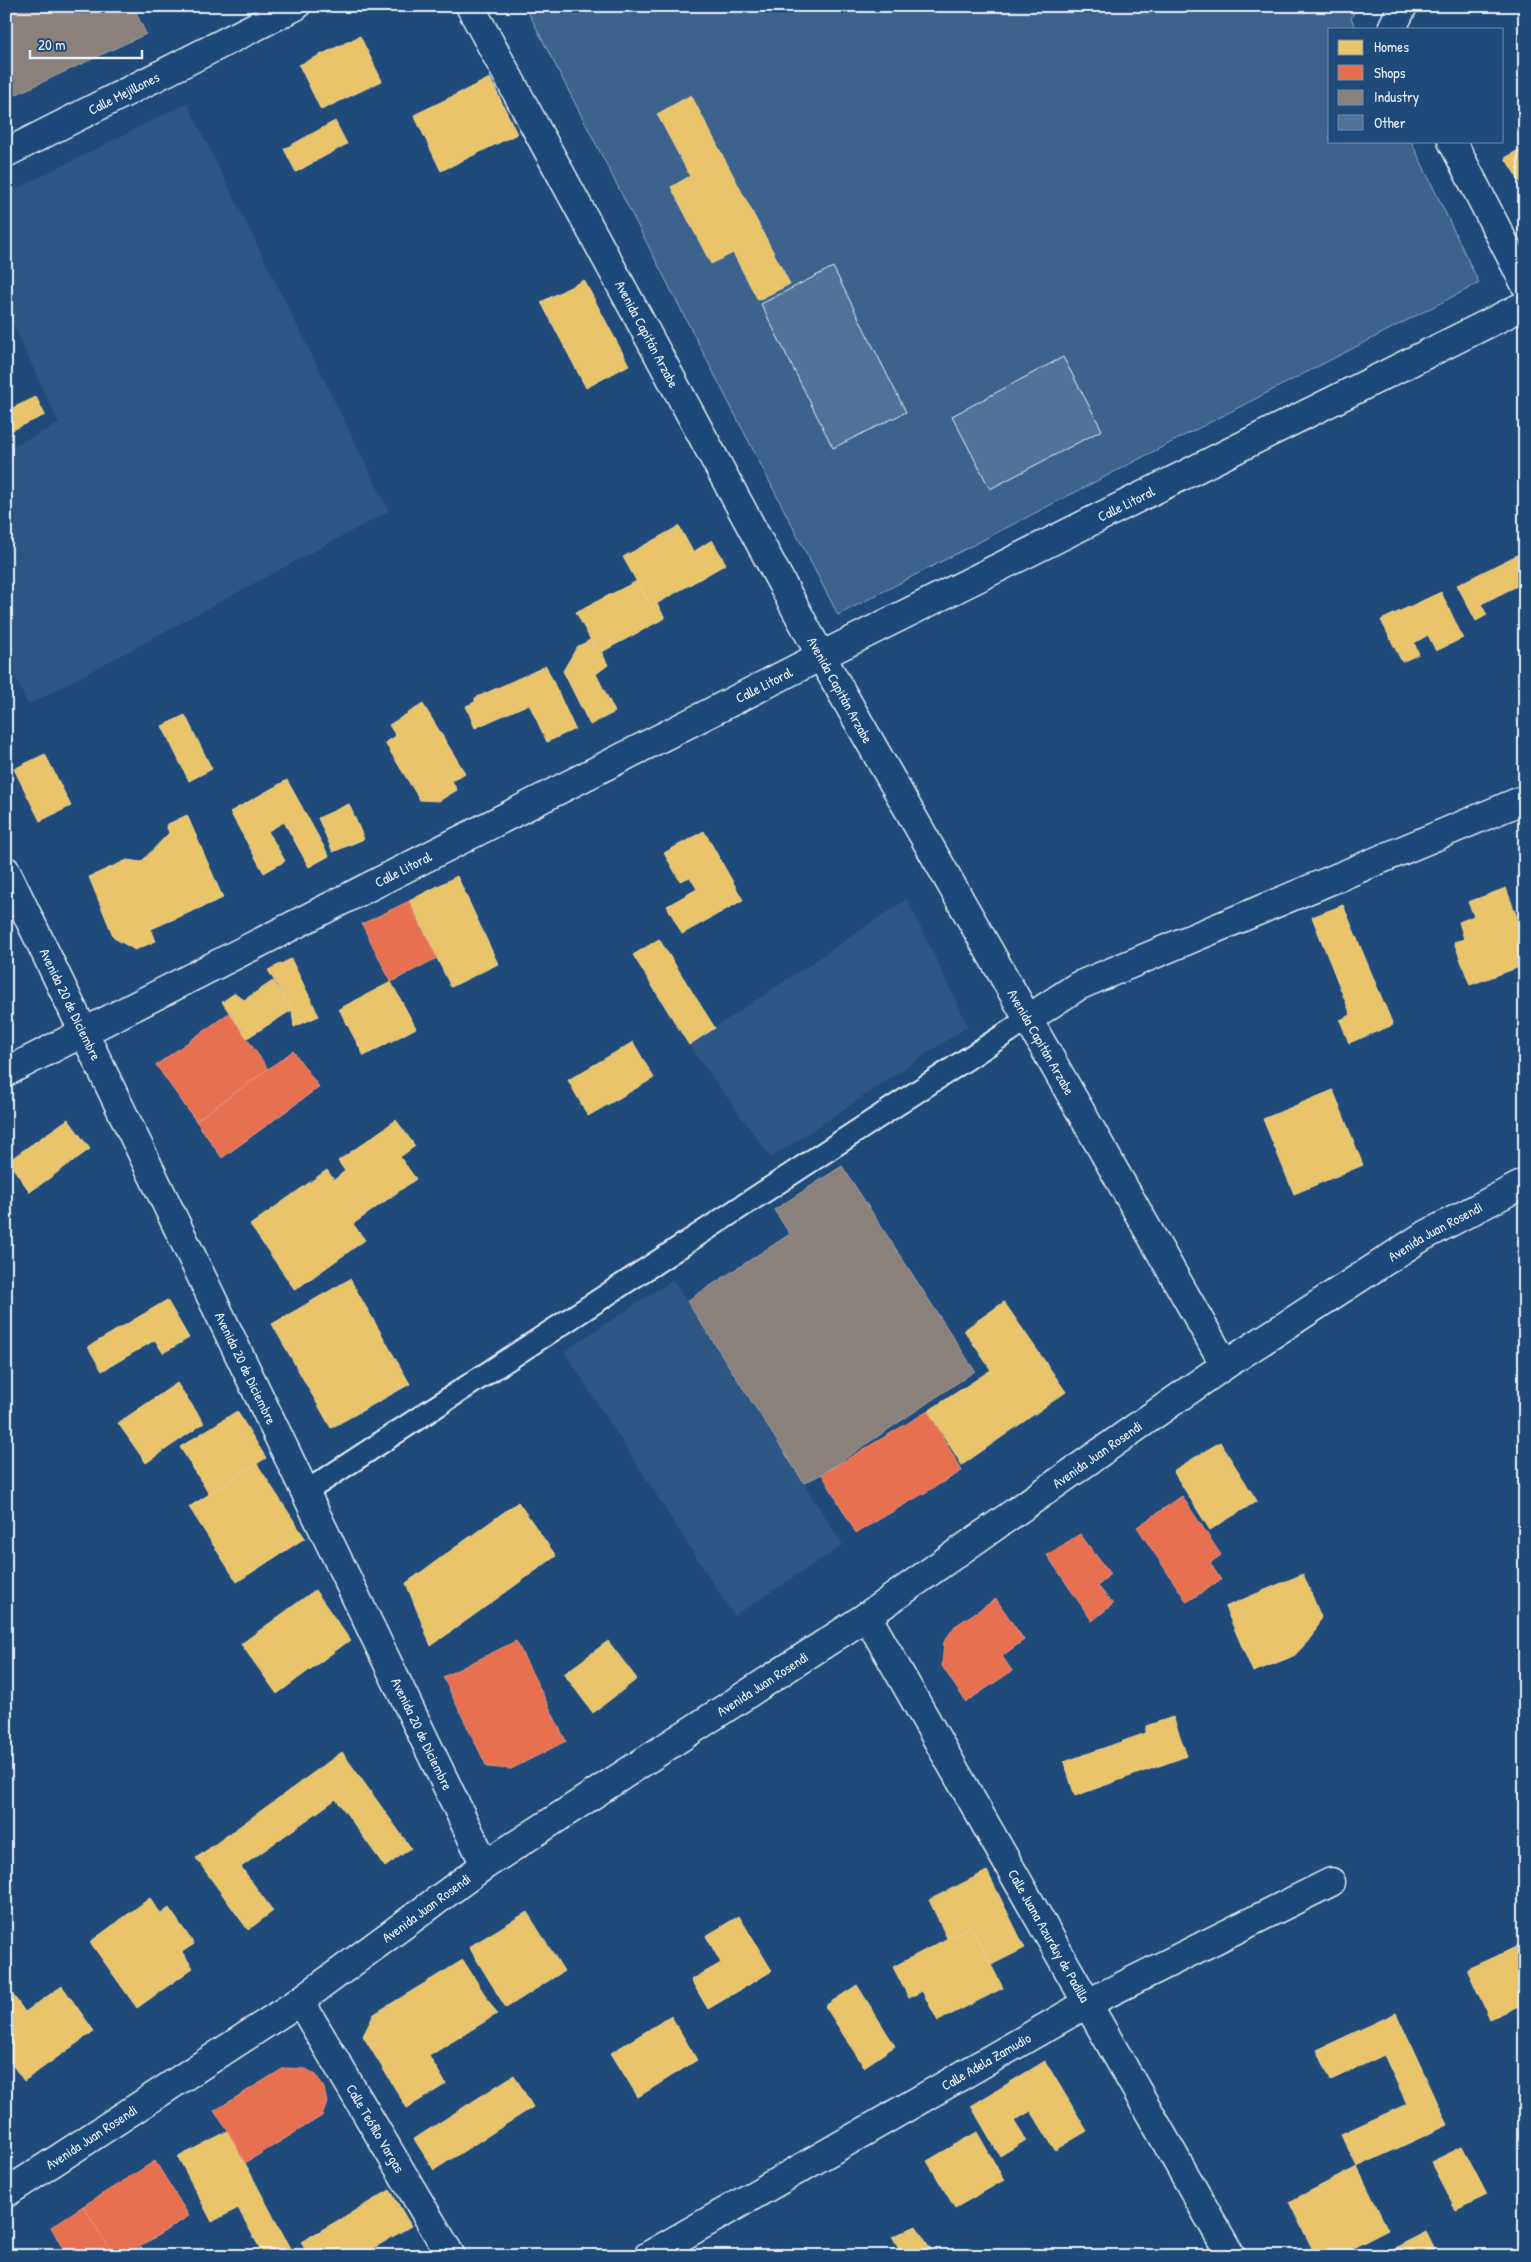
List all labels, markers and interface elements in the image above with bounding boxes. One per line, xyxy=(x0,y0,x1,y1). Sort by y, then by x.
scale bar xyxy=(30,28,142,60)
legend xyxy=(1328,28,1504,142)
text: 20 m xyxy=(38,34,65,55)
text: Homes xyxy=(1374,36,1409,57)
text: Shops xyxy=(1374,62,1406,83)
street label: Calle Mejillones xyxy=(85,67,162,119)
text: Industry xyxy=(1374,86,1419,107)
text: Other xyxy=(1374,112,1406,133)
street label: Avenida Capitán Arzabe xyxy=(610,277,684,392)
street label: Calle Litoral xyxy=(1094,481,1158,526)
street label: Avenida Capitán Arzabe xyxy=(802,633,878,747)
street label: Calle Litoral xyxy=(732,662,796,707)
street label: Calle Litoral xyxy=(371,846,435,891)
street label: Avenida 20 de Diciembre xyxy=(36,945,106,1064)
street label: Avenida Capitán Arzabe xyxy=(1003,986,1080,1099)
street label: Avenida Juan Rosendi xyxy=(1384,1197,1485,1266)
street label: Avenida 20 de Diciembre xyxy=(211,1309,281,1428)
street label: Avenida Juan Rosendi xyxy=(1048,1416,1146,1492)
street label: Avenida Juan Rosendi xyxy=(713,1647,812,1720)
street label: Avenida 20 de Diciembre xyxy=(387,1675,458,1793)
street label: Calle Juana Azurduy de Padilla xyxy=(1004,1866,1095,2006)
street label: Avenida Juan Rosendi xyxy=(378,1869,474,1947)
street label: Calle Adela Zamudio xyxy=(938,2028,1034,2094)
street label: Calle Teófilo Vargas xyxy=(342,2080,409,2176)
street label: Avenida Juan Rosendi xyxy=(42,2100,140,2174)

